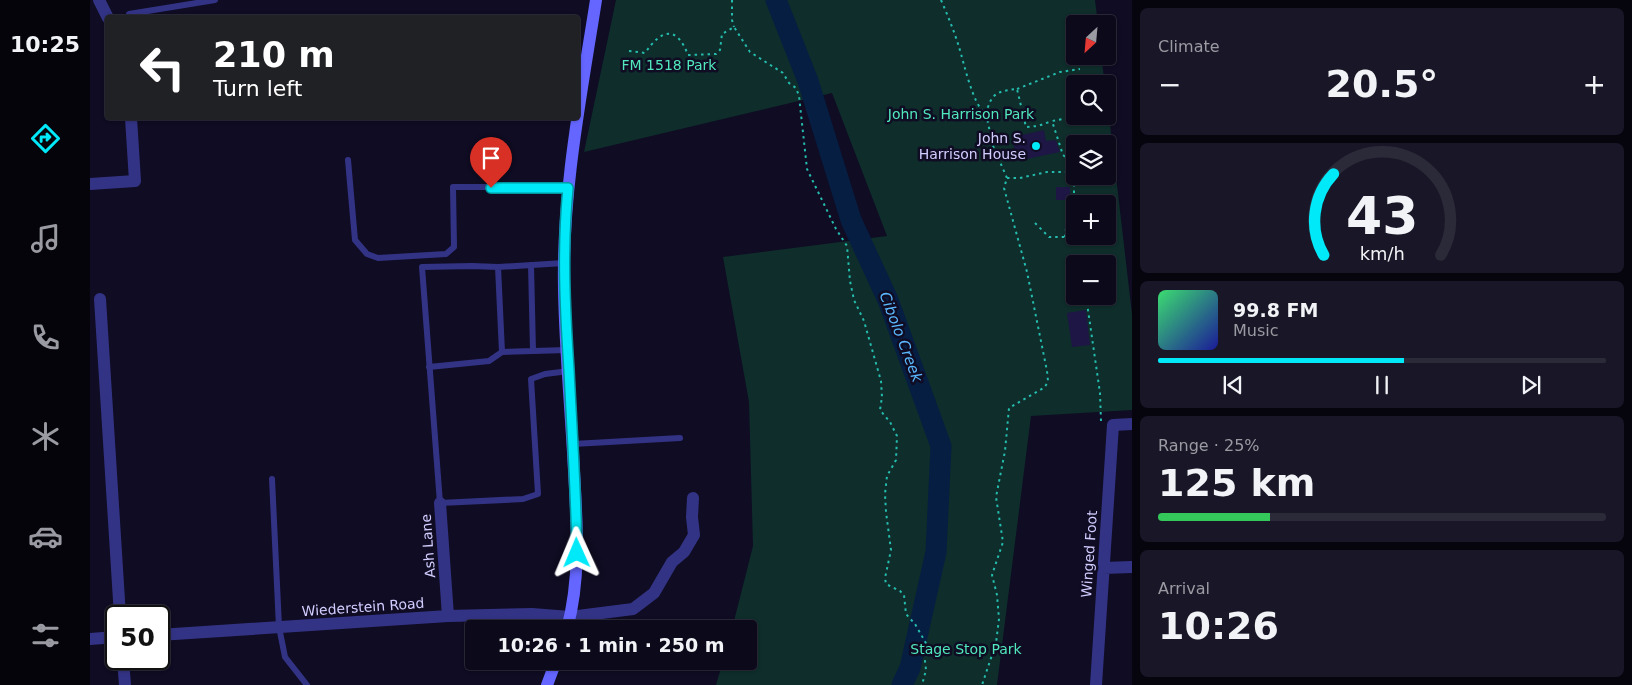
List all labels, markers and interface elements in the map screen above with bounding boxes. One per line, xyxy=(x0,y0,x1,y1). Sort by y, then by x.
north arrow xyxy=(1066,15,1116,65)
map controls xyxy=(1066,15,1116,305)
text: 10:25 xyxy=(10,32,80,57)
icon: left xyxy=(130,35,195,100)
text: 210 m xyxy=(213,35,335,75)
text: Climate xyxy=(1158,37,1220,56)
park label: FM 1518 Park xyxy=(622,57,717,73)
text: 20.5° xyxy=(1326,62,1438,106)
text: − xyxy=(1158,68,1181,101)
text: + xyxy=(1583,68,1606,101)
button: search xyxy=(1066,75,1116,125)
text: Turn left xyxy=(213,76,302,101)
park label: John S. Harrison Park xyxy=(887,106,1035,122)
icon: directions xyxy=(28,121,63,156)
place label: John S. Harrison House xyxy=(919,130,1026,162)
button: layers xyxy=(1066,135,1116,185)
pin xyxy=(470,137,512,188)
marker: John S. Harrison House xyxy=(1030,140,1042,152)
icon: arrive xyxy=(477,144,505,172)
text: 43 xyxy=(1346,186,1418,246)
button: + xyxy=(1066,195,1116,245)
icon: music xyxy=(28,221,63,256)
text: km/h xyxy=(1359,243,1405,264)
button: − xyxy=(1066,255,1116,305)
water label: Cibolo Creek xyxy=(876,289,927,386)
text: 99.8 FM xyxy=(1233,299,1318,321)
icon: phone xyxy=(28,320,63,355)
text: Music xyxy=(1233,321,1279,340)
icon: previous xyxy=(1219,371,1247,399)
icon: pause xyxy=(1368,371,1396,399)
icon: next xyxy=(1517,371,1545,399)
icon: climate xyxy=(28,419,63,454)
text: Range · 25% xyxy=(1158,436,1260,455)
text: 125 km xyxy=(1158,461,1315,505)
street label: Winged Foot xyxy=(1078,509,1100,598)
street label: Ash Lane xyxy=(418,513,438,579)
icon: car xyxy=(28,519,63,554)
position arrow xyxy=(550,526,602,578)
text: Arrival xyxy=(1158,579,1210,598)
street label: Wiederstein Road xyxy=(301,595,425,619)
text: 10:26 xyxy=(1158,604,1279,648)
speed limit sign: 50 xyxy=(105,605,170,670)
icon: filters xyxy=(28,618,63,653)
text: 10:26 · 1 min · 250 m xyxy=(497,634,725,656)
park label: Stage Stop Park xyxy=(910,641,1023,657)

